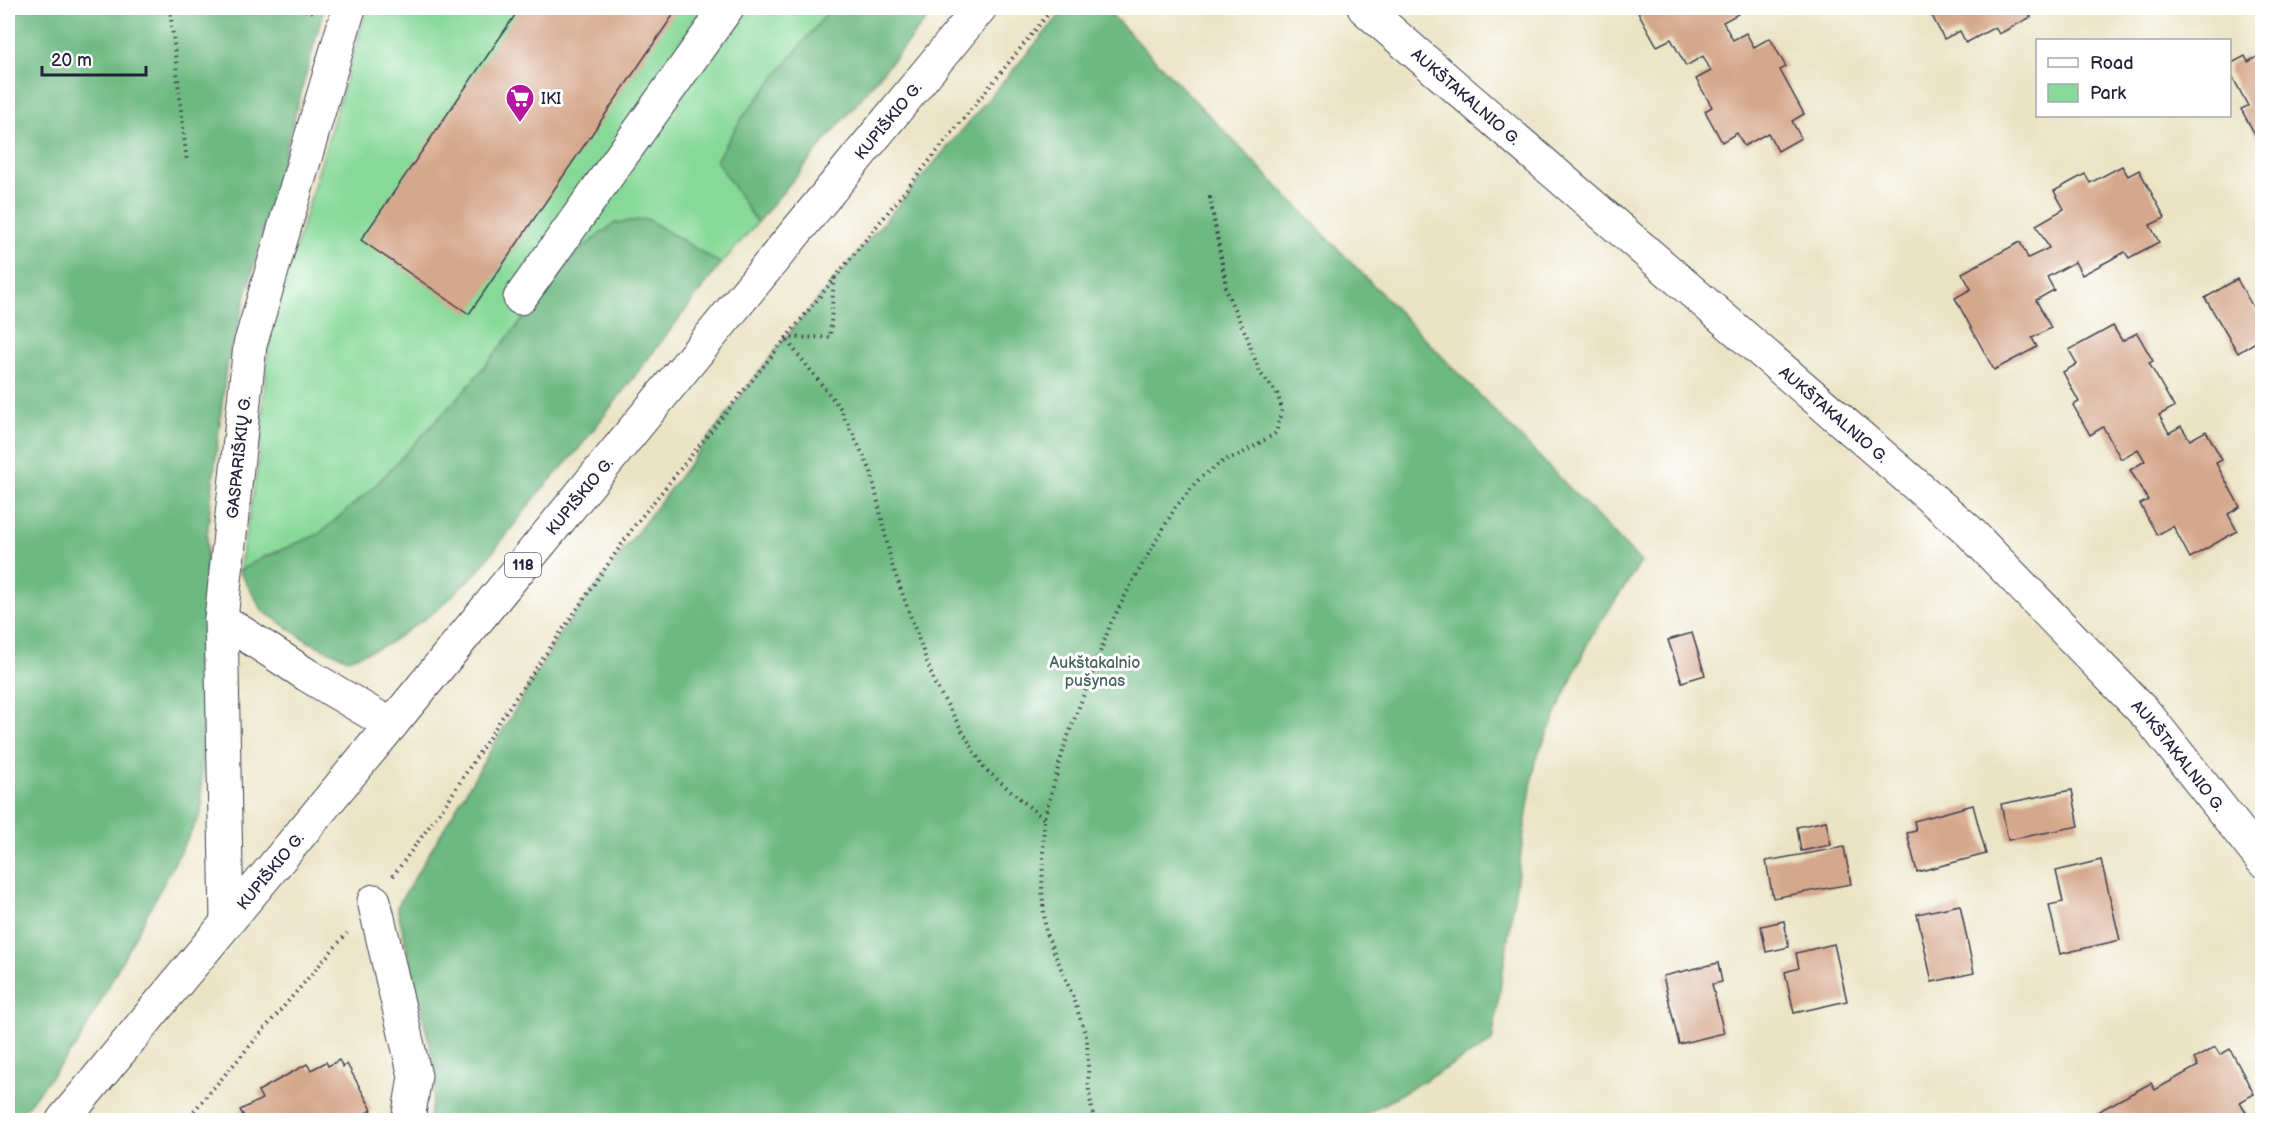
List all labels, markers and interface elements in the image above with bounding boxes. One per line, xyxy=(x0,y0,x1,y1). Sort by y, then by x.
scale bar xyxy=(42,39,146,77)
legend xyxy=(2036,39,2231,117)
street label: AUKŠTAKALNIO G. xyxy=(1407,45,1523,150)
text: 20 m xyxy=(51,50,92,71)
text: Road xyxy=(2090,53,2134,74)
street label: KUPIŠKIO G. xyxy=(852,79,926,164)
supermarket icon: IKI xyxy=(504,82,536,124)
text: Park xyxy=(2090,83,2126,104)
place label: IKI xyxy=(541,90,561,109)
street label: AUKŠTAKALNIO G. xyxy=(1775,363,1891,467)
street label: GASPARIŠKIŲ G. xyxy=(224,395,256,519)
street label: KUPIŠKIO G. xyxy=(543,454,618,539)
road number: 118 xyxy=(505,553,541,577)
park label: Aukštakalnio pušynas xyxy=(1050,654,1140,691)
street label: AUKŠTAKALNIO G. xyxy=(2127,697,2228,816)
street label: KUPIŠKIO G. xyxy=(234,829,309,914)

